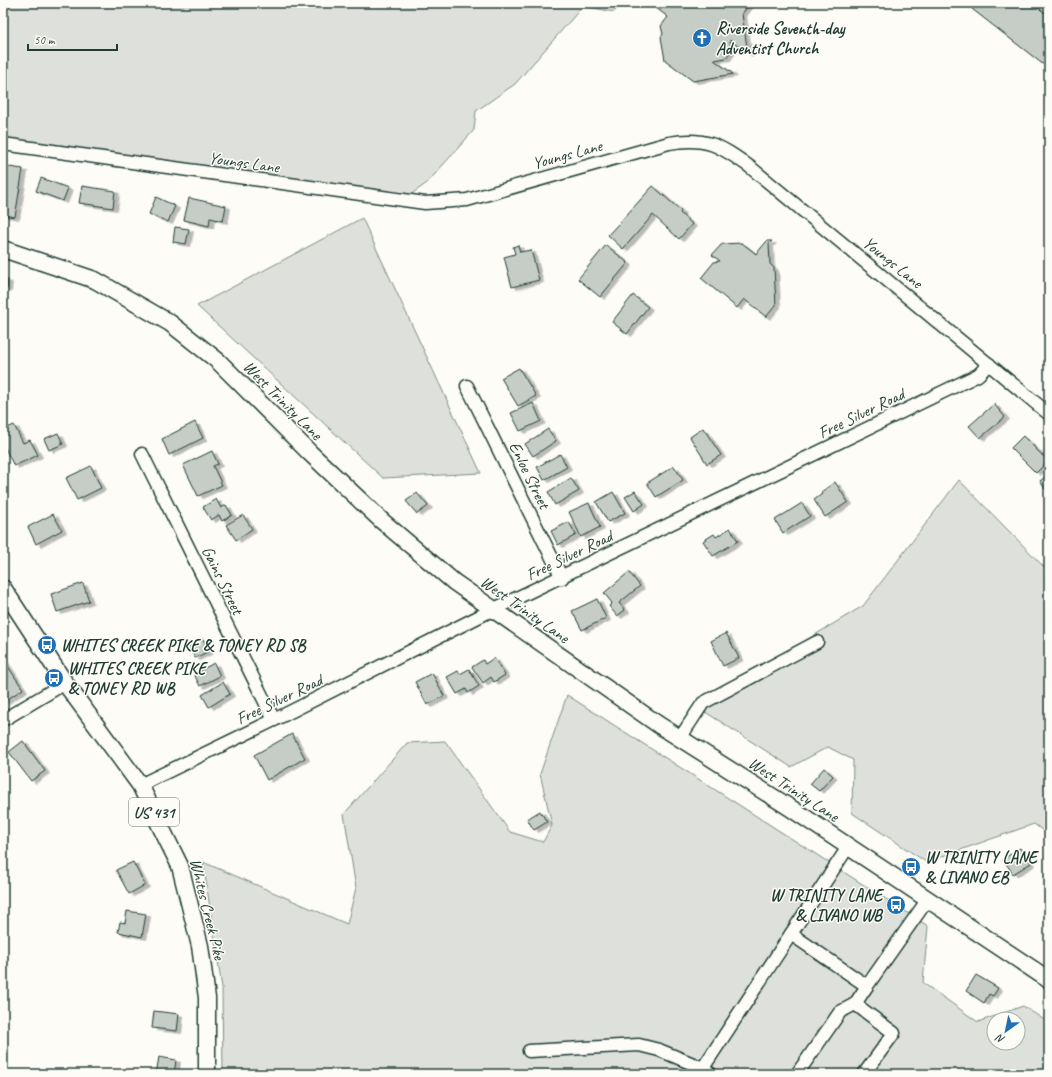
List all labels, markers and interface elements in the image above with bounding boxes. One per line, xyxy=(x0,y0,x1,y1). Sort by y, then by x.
place label: Riverside Seventh-day Adventist Church xyxy=(716,18,846,59)
scale bar xyxy=(28,26,117,52)
church icon: Riverside Seventh-day Adventist Church xyxy=(691,27,713,49)
text: 50 m xyxy=(34,32,56,48)
street label: Youngs Lane xyxy=(530,135,605,174)
street label: Youngs Lane xyxy=(207,147,282,178)
street label: Youngs Lane xyxy=(859,232,928,294)
street label: West Trinity Lane xyxy=(239,356,328,445)
street label: Free Silver Road xyxy=(815,382,911,443)
street label: Enloe Street xyxy=(504,438,556,514)
street label: Free Silver Road xyxy=(523,524,619,585)
street label: Gains Street xyxy=(197,543,249,620)
street label: West Trinity Lane xyxy=(476,571,574,649)
bus stop icon: WHITES CREEK PIKE & TONEY RD SB xyxy=(36,634,58,656)
place label: WHITES CREEK PIKE & TONEY RD SB xyxy=(61,635,307,656)
place label: WHITES CREEK PIKE & TONEY RD WB xyxy=(68,658,209,699)
bus stop icon: WHITES CREEK PIKE & TONEY RD WB xyxy=(43,667,65,689)
street label: Free Silver Road xyxy=(233,668,329,729)
street label: West Trinity Lane xyxy=(745,752,844,827)
road number: US 431 xyxy=(129,798,179,826)
place label: W TRINITY LANE & LIVANO EB xyxy=(925,847,1040,888)
street label: Whites Creek Pike xyxy=(185,856,231,963)
bus stop icon: W TRINITY LANE & LIVANO EB xyxy=(900,856,922,878)
place label: W TRINITY LANE & LIVANO WB xyxy=(770,885,885,926)
bus stop icon: W TRINITY LANE & LIVANO WB xyxy=(885,894,907,916)
north arrow xyxy=(986,1011,1026,1051)
text: N xyxy=(992,1030,1007,1047)

